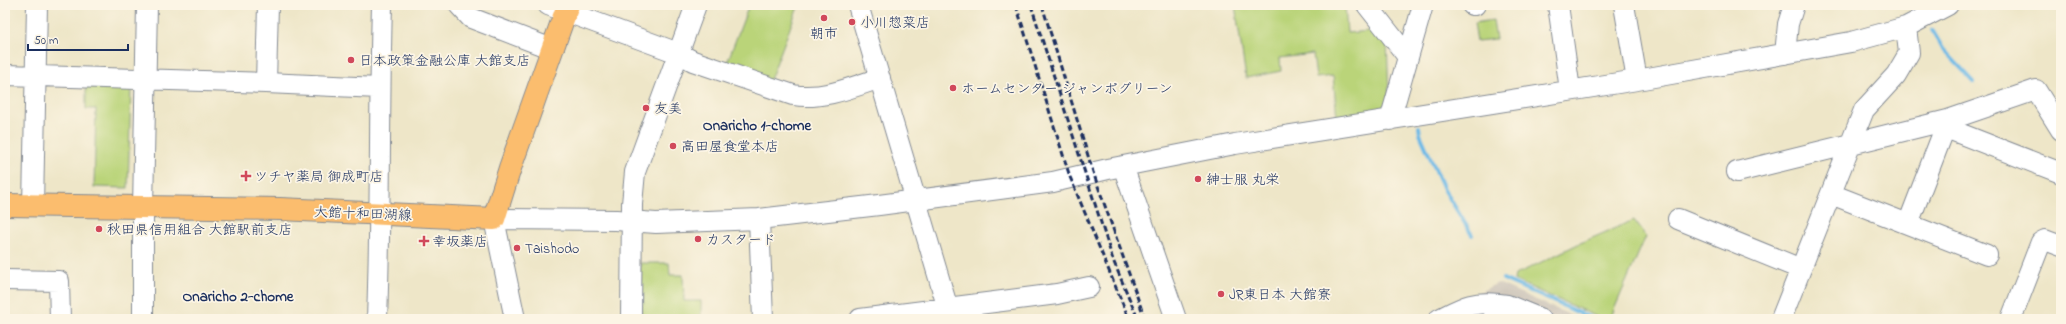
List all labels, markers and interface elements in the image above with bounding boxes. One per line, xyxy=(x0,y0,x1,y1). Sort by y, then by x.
marker: 朝市 xyxy=(819,13,829,23)
place label: 小川惣菜店 xyxy=(860,13,930,34)
marker: 小川惣菜店 xyxy=(847,17,857,27)
place label: 朝市 xyxy=(810,24,838,45)
scale bar xyxy=(28,26,128,52)
text: 50 m xyxy=(34,32,58,50)
place label: 日本政策金融公庫 大館支店 xyxy=(359,51,531,72)
marker: 日本政策金融公庫 大館支店 xyxy=(346,55,356,65)
place label: ホームセンター ジャンボグリーン xyxy=(961,79,1173,100)
marker: ホームセンター ジャンボグリーン xyxy=(948,83,958,93)
place label: 友美 xyxy=(654,99,682,120)
marker: 友美 xyxy=(641,103,651,113)
district label: Onaricho 1-chome xyxy=(703,115,812,137)
place label: 高田屋食堂本店 xyxy=(681,137,779,158)
marker: 高田屋食堂本店 xyxy=(668,141,678,151)
place label: ツチヤ薬局 御成町店 xyxy=(254,167,384,188)
place label: 紳士服 丸栄 xyxy=(1206,170,1280,191)
marker: ツチヤ薬局 御成町店 xyxy=(241,171,251,181)
marker: 紳士服 丸栄 xyxy=(1193,174,1203,184)
street label: 大館十和田湖線 xyxy=(314,202,412,227)
place label: 秋田県信用組合 大館駅前支店 xyxy=(107,220,293,241)
marker: 秋田県信用組合 大館駅前支店 xyxy=(94,224,104,234)
place label: カスタード xyxy=(706,230,776,251)
place label: 幸坂薬店 xyxy=(432,232,488,253)
marker: カスタード xyxy=(693,234,703,244)
marker: 幸坂薬店 xyxy=(419,236,429,246)
place label: Taishodo xyxy=(525,239,579,260)
marker: Taishodo xyxy=(512,243,522,253)
place label: JR東日本 大館寮 xyxy=(1229,285,1331,306)
district label: Onaricho 2-chome xyxy=(182,286,295,308)
marker: JR東日本 大館寮 xyxy=(1216,289,1226,299)

